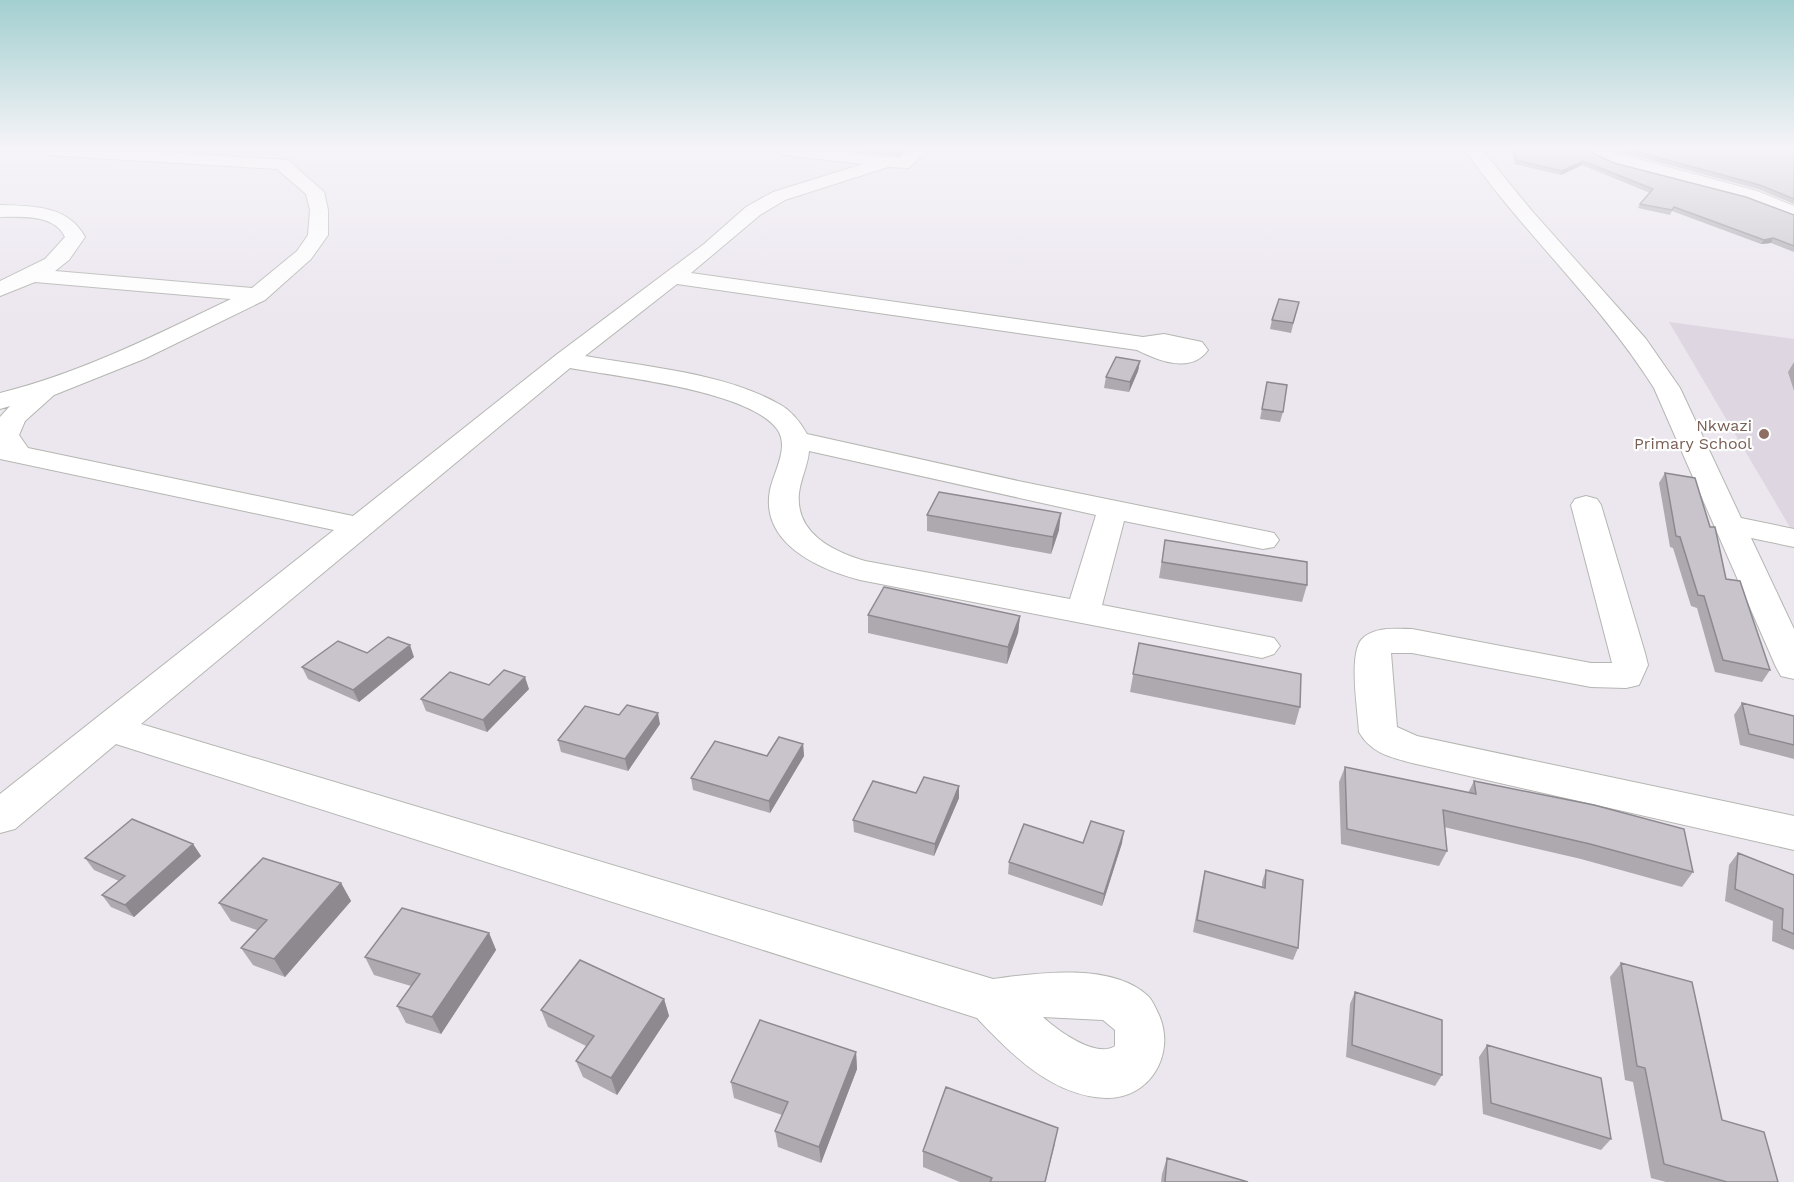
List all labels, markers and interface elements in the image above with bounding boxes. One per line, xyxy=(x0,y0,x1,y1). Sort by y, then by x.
place label: Nkwazi Primary School xyxy=(1634,416,1752,453)
marker: Nkwazi Primary School xyxy=(1757,427,1771,441)

